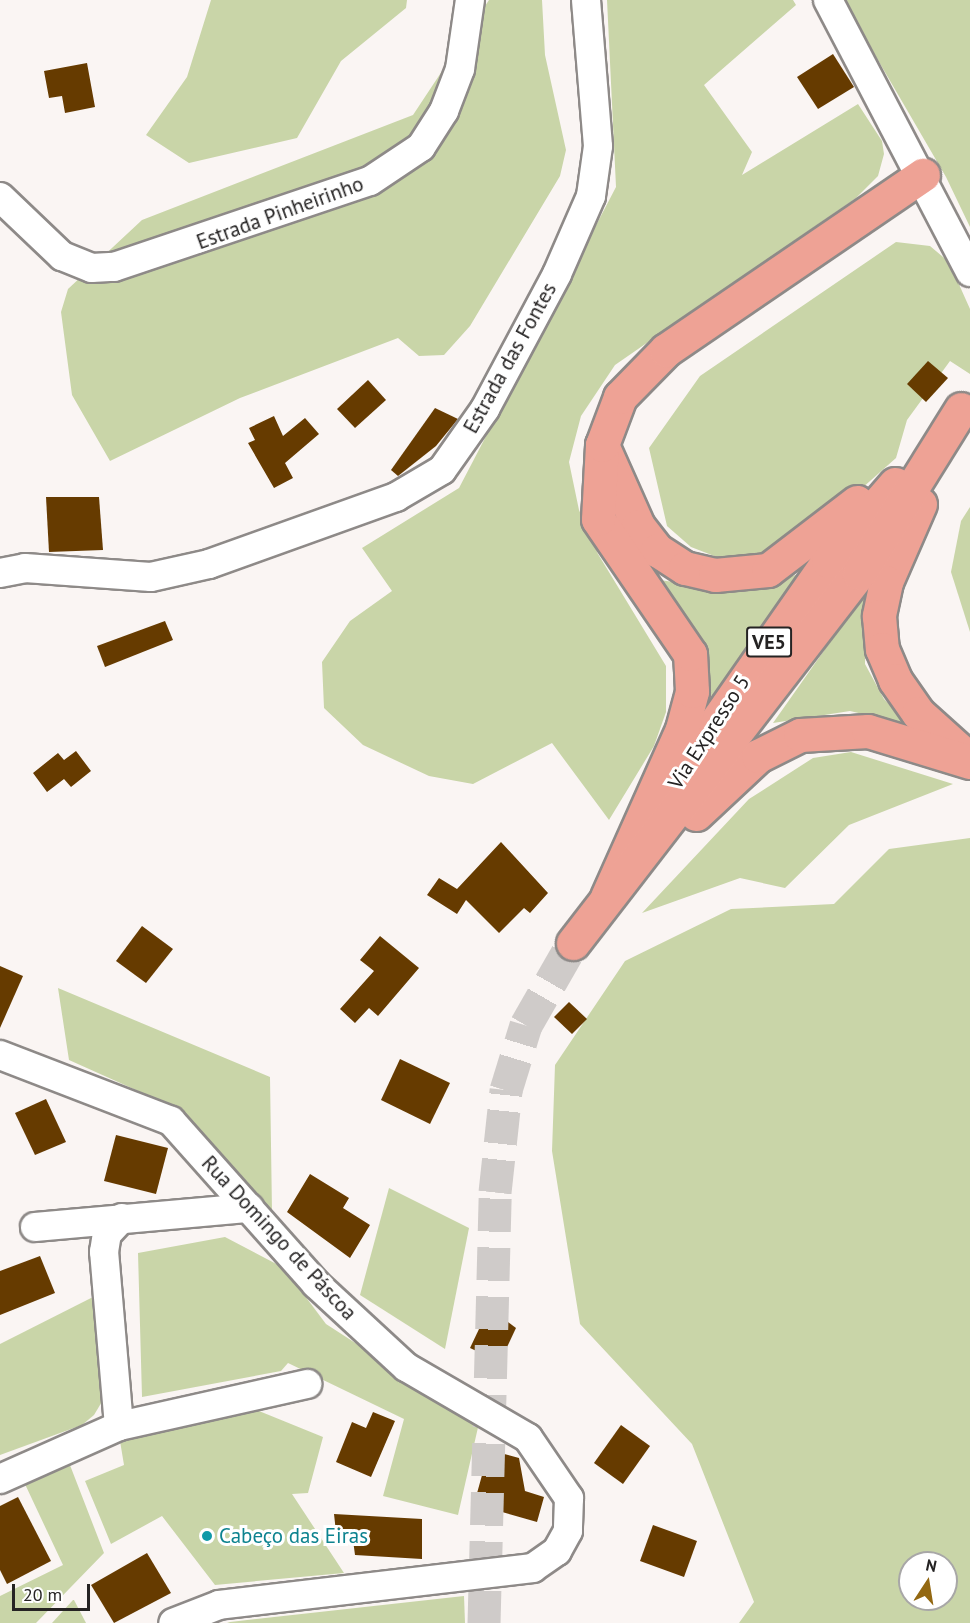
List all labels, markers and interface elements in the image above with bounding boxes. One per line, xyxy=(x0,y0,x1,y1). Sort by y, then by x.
street label: Estrada Pinheirinho xyxy=(193,171,367,255)
street label: Estrada das Fontes xyxy=(458,278,562,438)
road number: VE5 xyxy=(745,625,793,659)
street label: Via Expresso 5 xyxy=(663,670,755,794)
street label: Rua Domingo de Páscoa xyxy=(196,1151,362,1325)
place label: Cabeço das Eiras xyxy=(219,1523,368,1549)
marker: Cabeço das Eiras xyxy=(200,1529,214,1543)
north arrow xyxy=(898,1551,958,1611)
text: N xyxy=(924,1554,939,1576)
scale bar xyxy=(15,1572,93,1610)
text: 20 m xyxy=(23,1583,62,1606)

